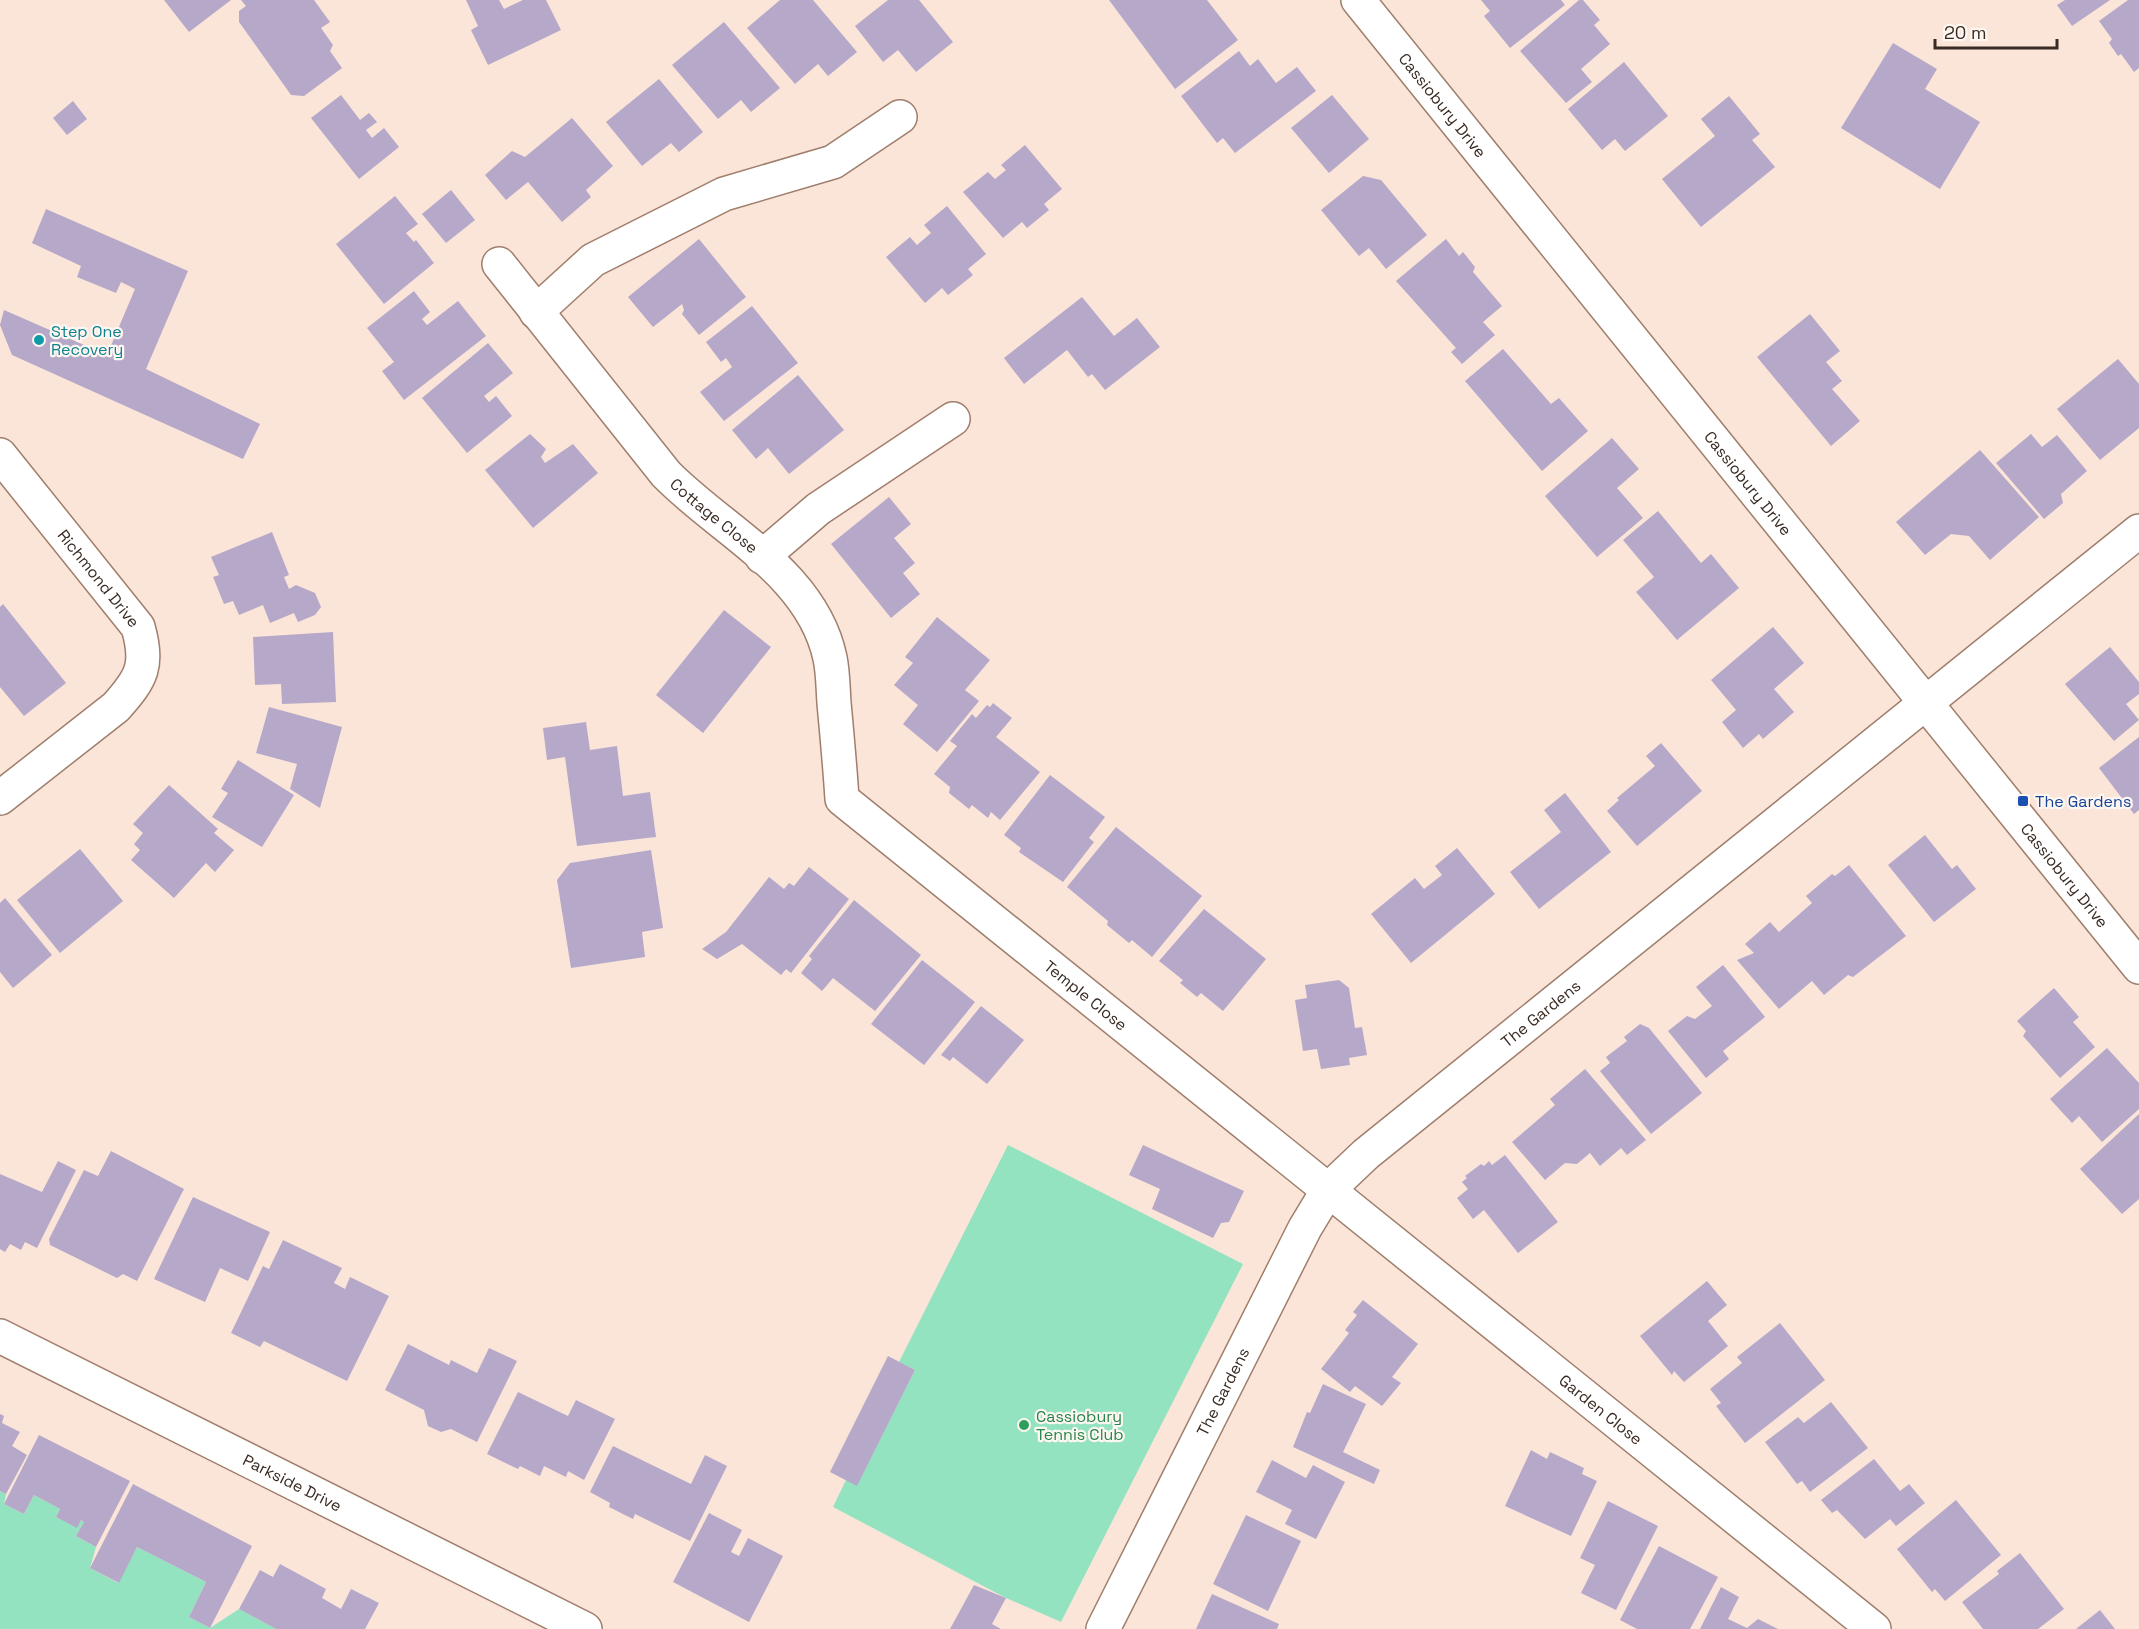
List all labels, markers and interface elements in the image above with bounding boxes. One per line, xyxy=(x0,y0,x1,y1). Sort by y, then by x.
scale bar xyxy=(1935,12,2056,50)
text: 20 m xyxy=(1944,21,1987,44)
street label: Cassiobury Drive xyxy=(1394,48,1491,162)
place label: Step One Recovery xyxy=(51,321,123,360)
marker: Step One Recovery xyxy=(32,333,46,347)
street label: Cassiobury Drive xyxy=(1700,427,1797,540)
street label: Cottage Close xyxy=(666,473,763,558)
street label: Richmond Drive xyxy=(53,525,145,631)
place label: The Gardens xyxy=(2035,791,2131,812)
marker: The Gardens xyxy=(2016,794,2030,808)
street label: Cassiobury Drive xyxy=(2016,819,2113,932)
street label: Temple Close xyxy=(1040,955,1132,1035)
street label: The Gardens xyxy=(1496,975,1585,1052)
street label: The Gardens xyxy=(1192,1344,1254,1439)
street label: Garden Close xyxy=(1555,1369,1647,1449)
place label: Cassiobury Tennis Club xyxy=(1036,1406,1124,1445)
marker: Cassiobury Tennis Club xyxy=(1017,1418,1031,1432)
street label: Parkside Drive xyxy=(239,1449,345,1516)

